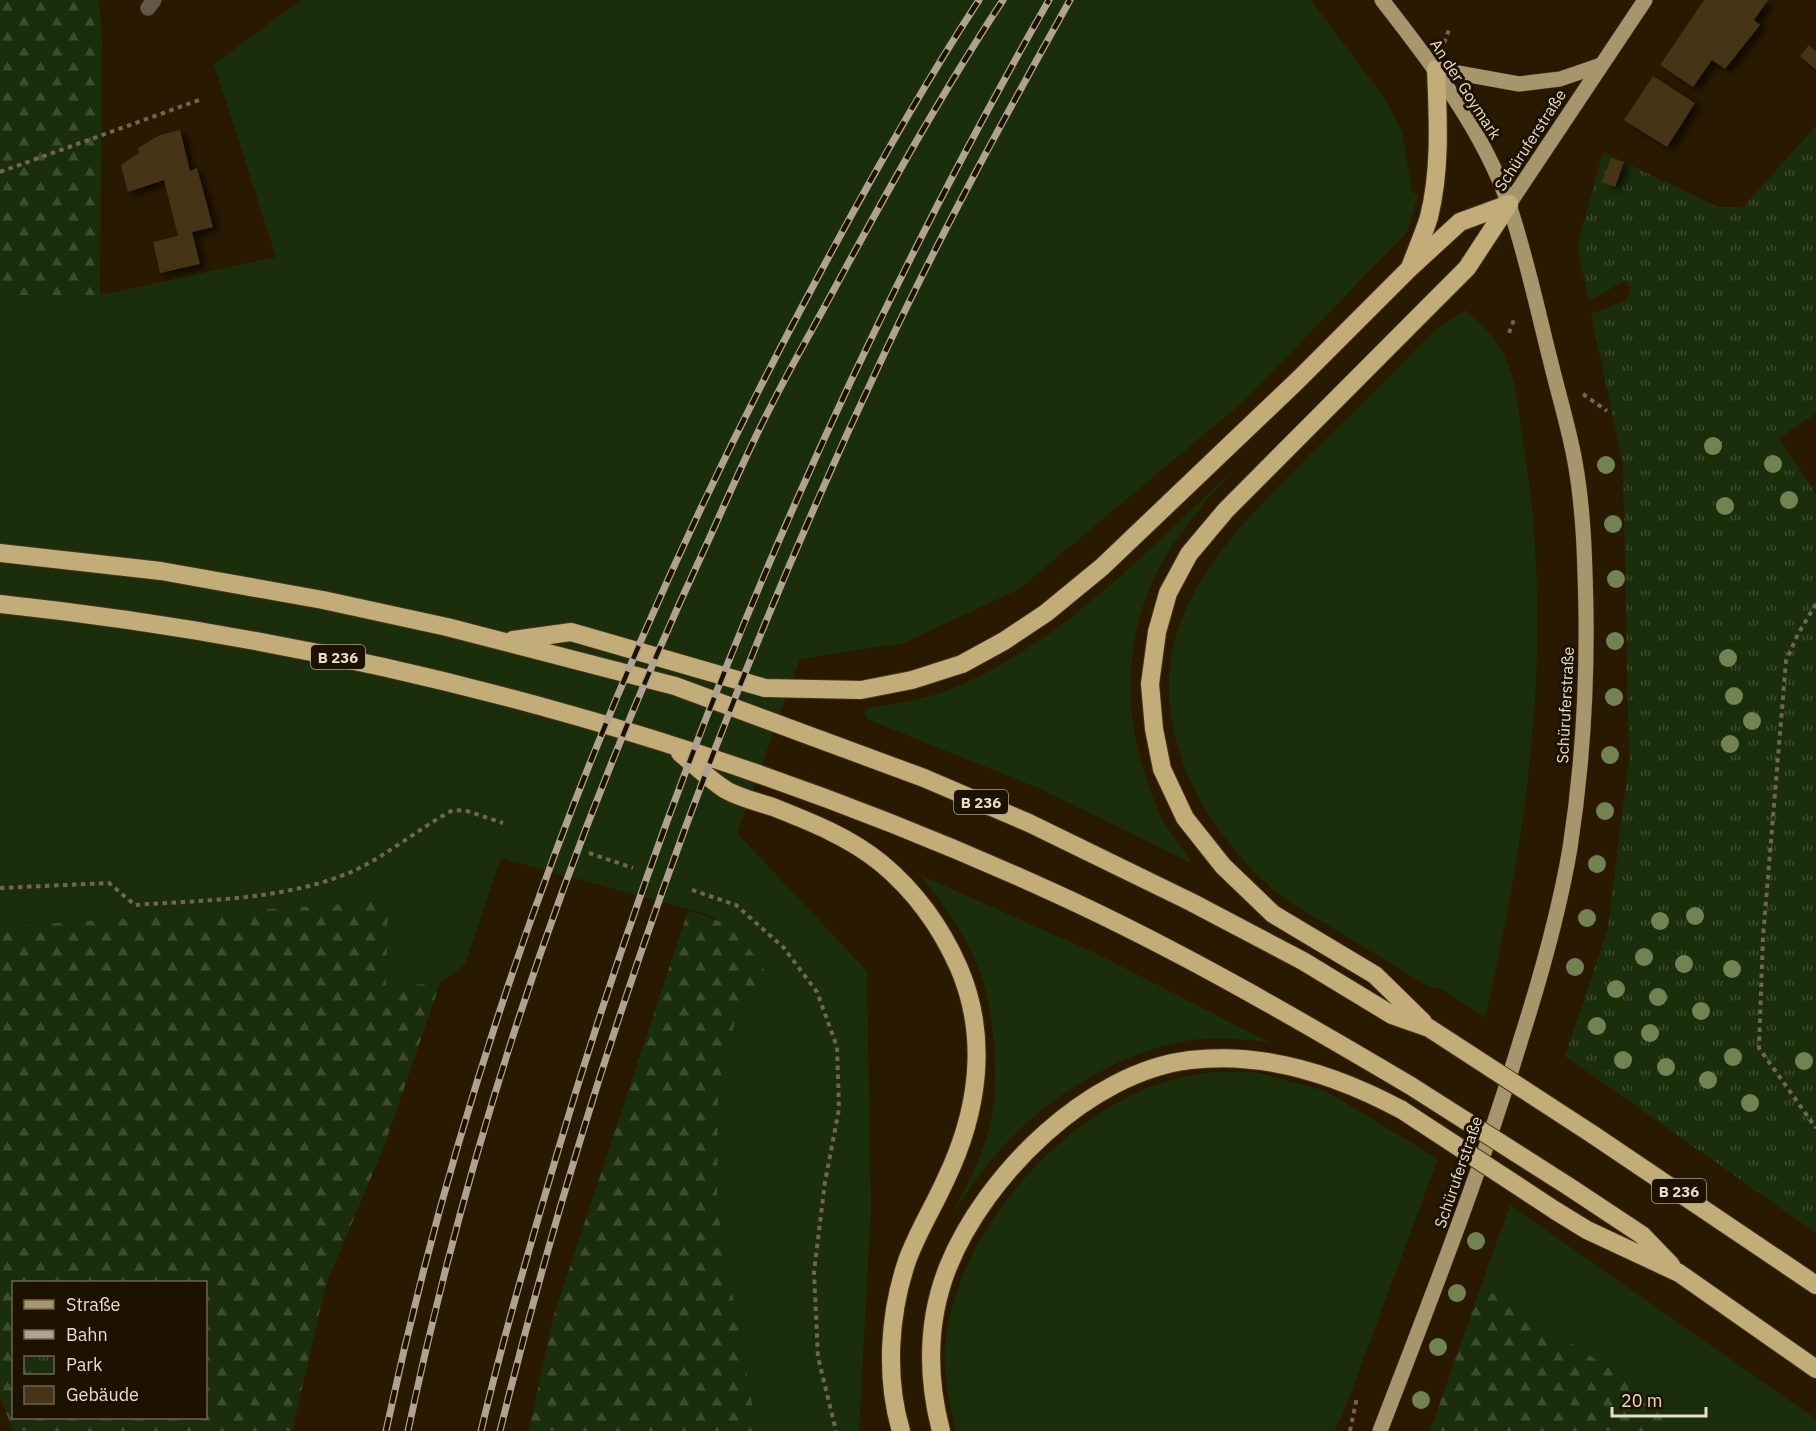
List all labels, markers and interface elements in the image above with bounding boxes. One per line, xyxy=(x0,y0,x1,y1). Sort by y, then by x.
street label: An der Goymark xyxy=(1426,35,1506,143)
street label: Schüruferstraße xyxy=(1490,85,1570,194)
road number: B 236 xyxy=(311,645,365,669)
street label: Schüruferstraße xyxy=(1552,646,1578,764)
road number: B 236 xyxy=(954,790,1008,814)
street label: Schüruferstraße xyxy=(1430,1113,1487,1231)
road number: B 236 xyxy=(1652,1179,1706,1203)
legend xyxy=(12,1281,207,1419)
text: Straße xyxy=(66,1293,120,1316)
text: Bahn xyxy=(66,1323,108,1346)
text: Park xyxy=(66,1353,103,1376)
scale bar xyxy=(1612,1380,1706,1418)
text: Gebäude xyxy=(66,1383,139,1406)
text: 20 m xyxy=(1621,1389,1663,1412)

